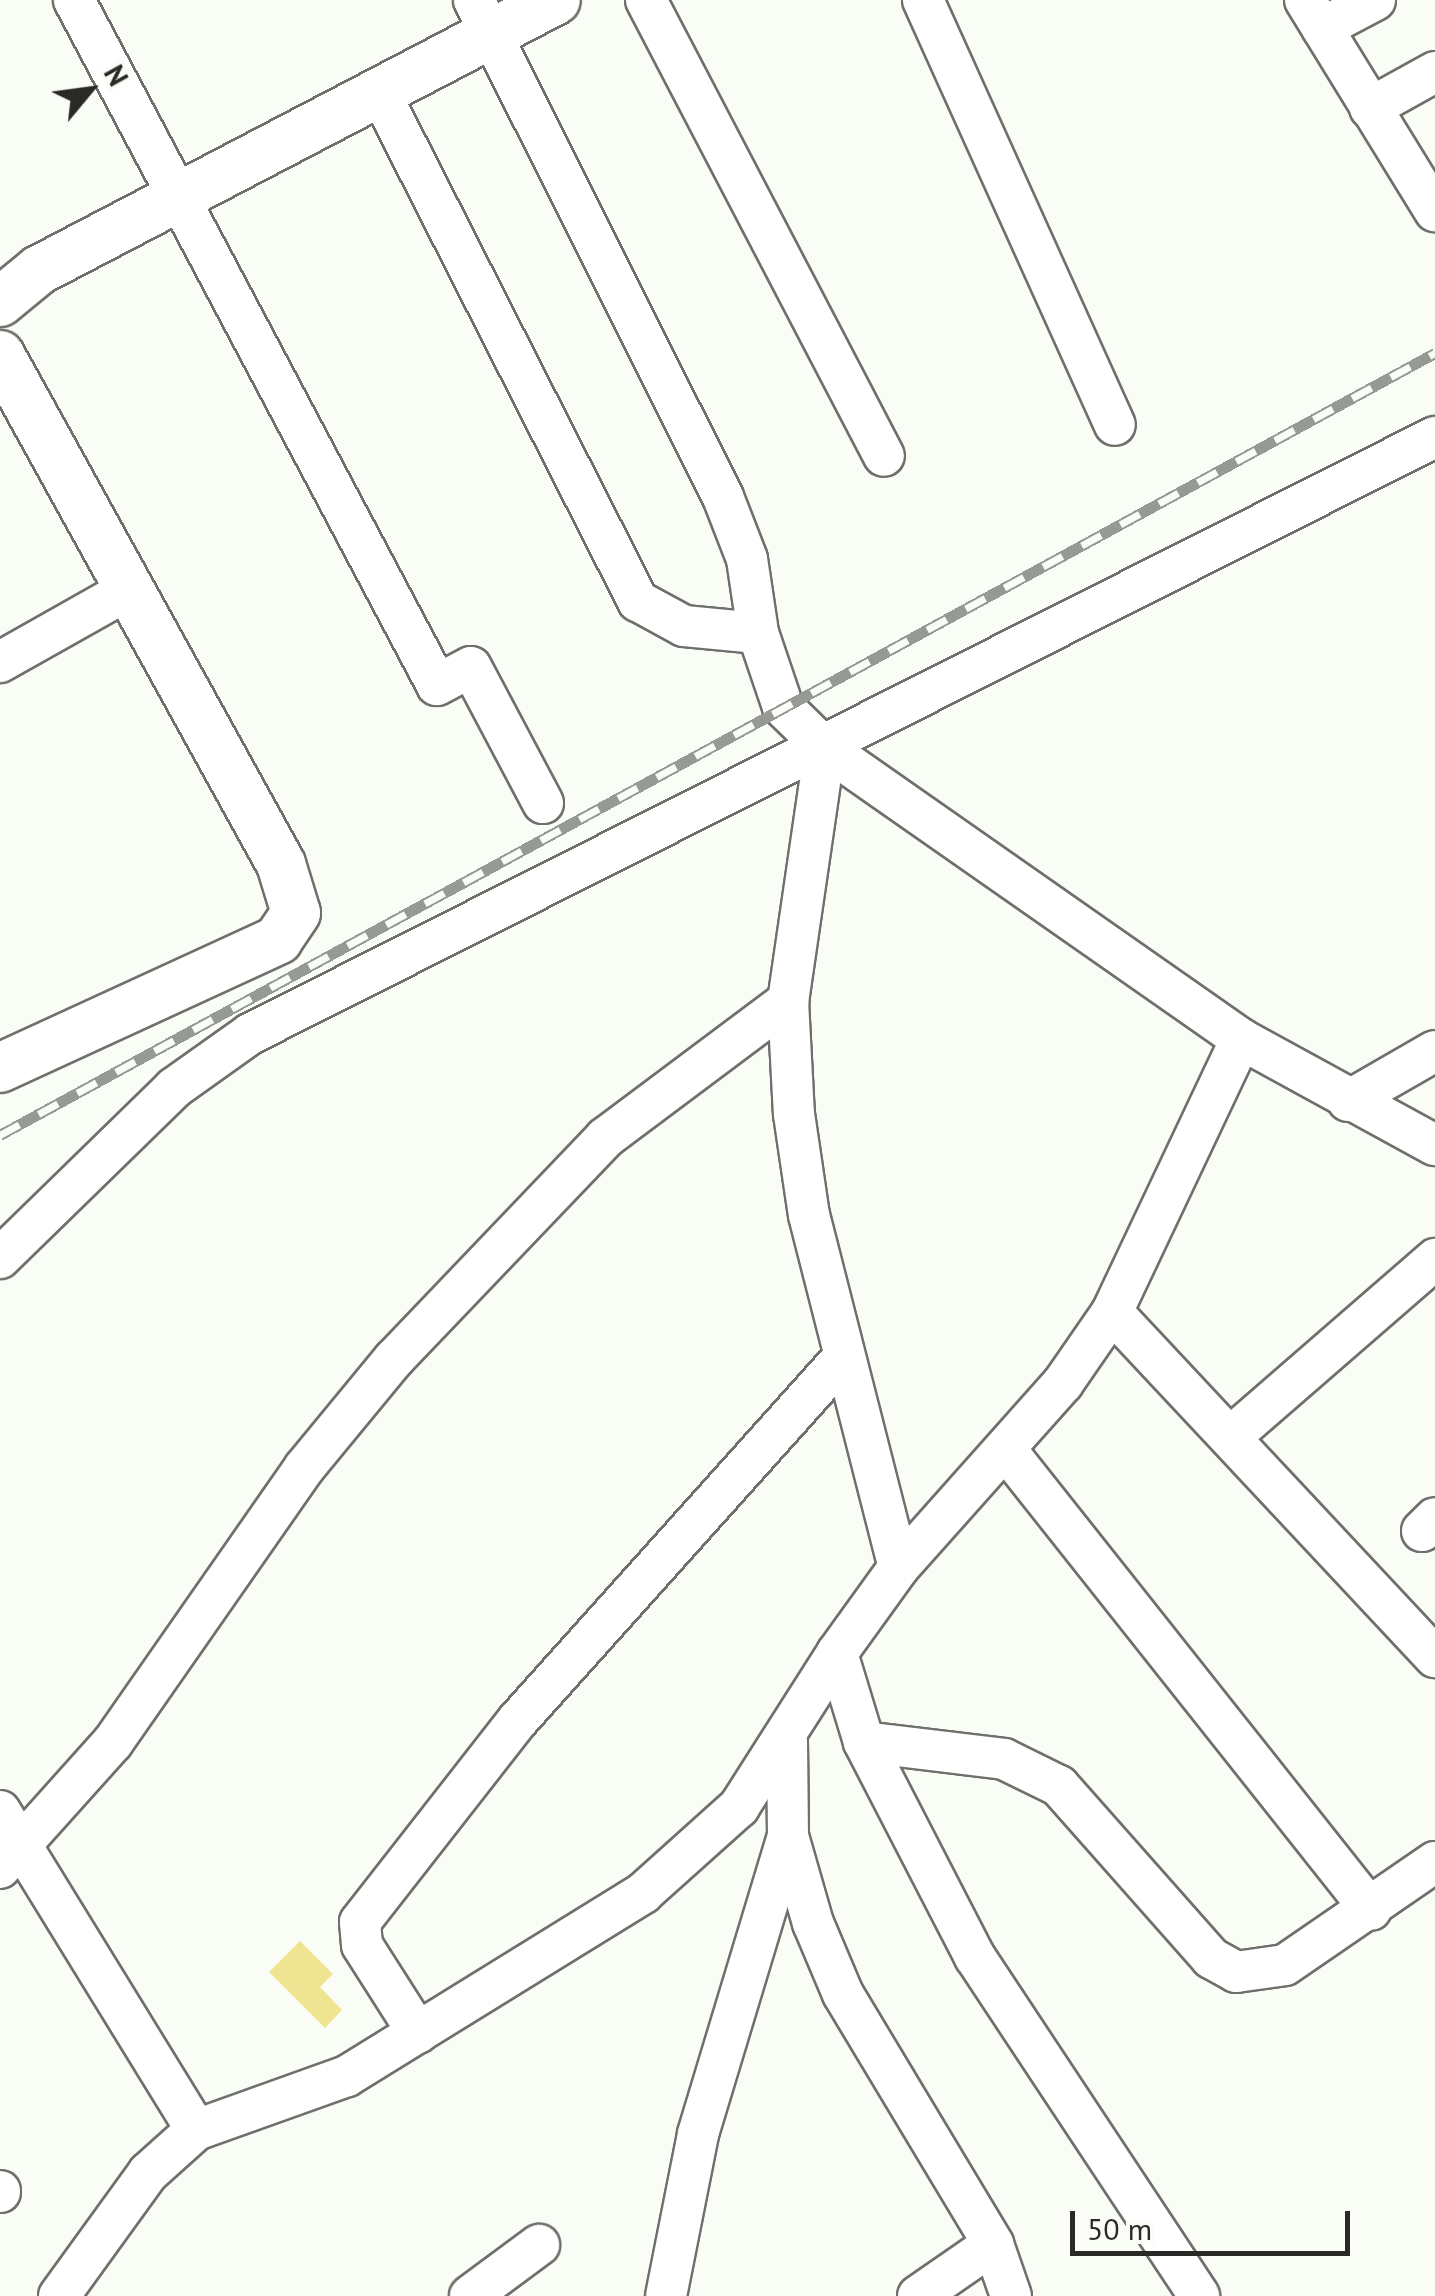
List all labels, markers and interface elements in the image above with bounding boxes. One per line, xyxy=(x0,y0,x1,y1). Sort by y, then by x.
north arrow xyxy=(40,40,140,140)
text: N xyxy=(96,58,137,92)
scale bar xyxy=(1075,2191,1355,2253)
text: 50 m xyxy=(1087,2209,1152,2248)

